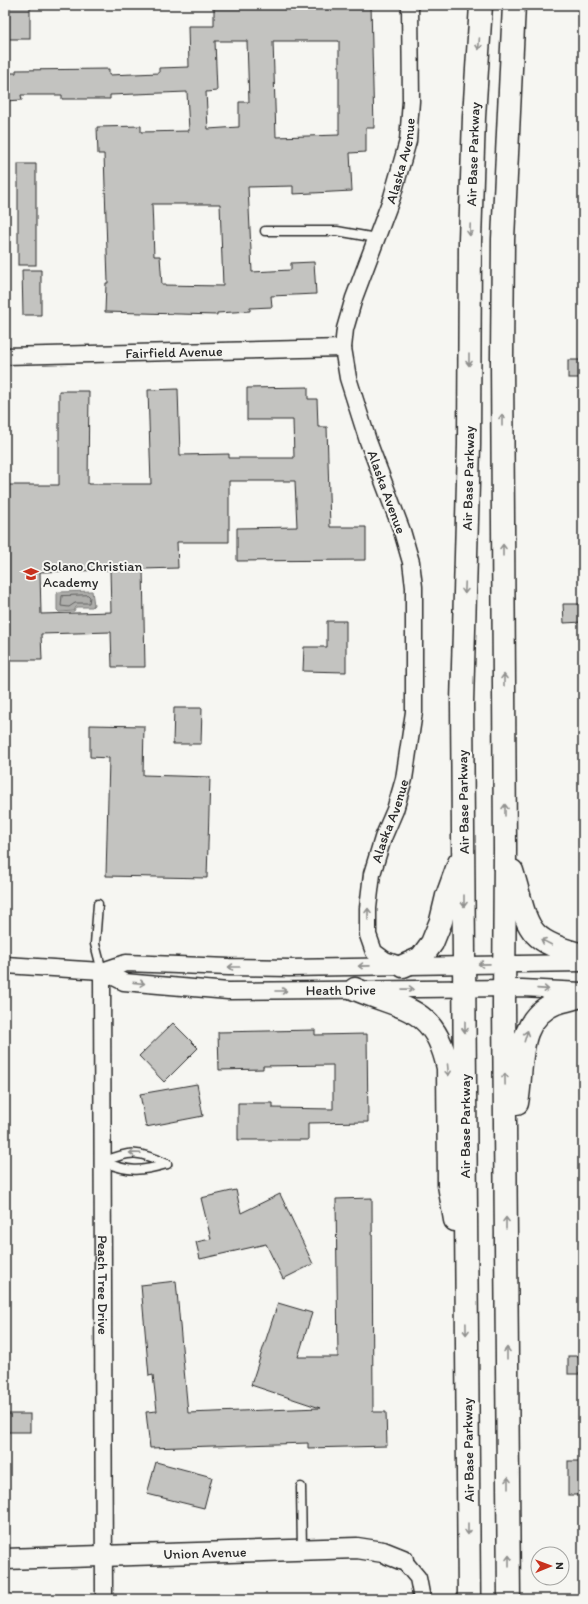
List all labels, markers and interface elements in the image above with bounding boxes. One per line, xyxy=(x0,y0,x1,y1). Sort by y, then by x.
one-way arrow xyxy=(475,37,482,50)
street label: Air Base Parkway xyxy=(463,101,484,207)
street label: Alaska Avenue xyxy=(382,117,419,206)
one-way arrow xyxy=(466,223,474,236)
street label: Fairfield Avenue xyxy=(125,343,223,362)
one-way arrow xyxy=(465,353,473,366)
one-way arrow xyxy=(498,414,506,427)
street label: Air Base Parkway xyxy=(459,425,478,531)
street label: Alaska Avenue xyxy=(364,448,410,537)
one-way arrow xyxy=(499,544,507,557)
place label: Solano Christian Academy xyxy=(43,558,143,591)
school or university icon: Solano Christian Academy xyxy=(22,565,40,583)
one-way arrow xyxy=(461,581,469,594)
one-way arrow xyxy=(500,674,507,687)
street label: Air Base Parkway xyxy=(454,749,473,854)
street label: Alaska Avenue xyxy=(368,777,413,865)
one-way arrow xyxy=(501,804,508,817)
one-way arrow xyxy=(460,894,468,907)
one-way arrow xyxy=(364,908,372,921)
one-way arrow xyxy=(540,938,552,946)
one-way arrow xyxy=(478,960,491,968)
one-way arrow xyxy=(358,962,371,970)
one-way arrow xyxy=(228,963,241,971)
one-way arrow xyxy=(132,979,145,987)
street label: Heath Drive xyxy=(306,981,376,999)
one-way arrow xyxy=(401,985,414,993)
one-way arrow xyxy=(536,986,549,993)
one-way arrow xyxy=(274,987,287,995)
one-way arrow xyxy=(461,1020,469,1033)
one-way arrow xyxy=(523,1029,530,1042)
one-way arrow xyxy=(444,1063,452,1076)
street label: Air Base Parkway xyxy=(457,1073,474,1178)
one-way arrow xyxy=(501,1073,509,1086)
one-way arrow xyxy=(129,1150,142,1157)
one-way arrow xyxy=(502,1217,510,1230)
street label: Peach Tree Drive xyxy=(94,1235,111,1335)
one-way arrow xyxy=(462,1322,470,1335)
one-way arrow xyxy=(503,1347,511,1360)
street label: Air Base Parkway xyxy=(459,1397,478,1502)
one-way arrow xyxy=(505,1477,512,1490)
one-way arrow xyxy=(464,1522,472,1535)
street label: Union Avenue xyxy=(163,1543,247,1563)
north arrow xyxy=(530,1546,570,1586)
one-way arrow xyxy=(505,1555,513,1568)
text: N xyxy=(553,1562,566,1570)

